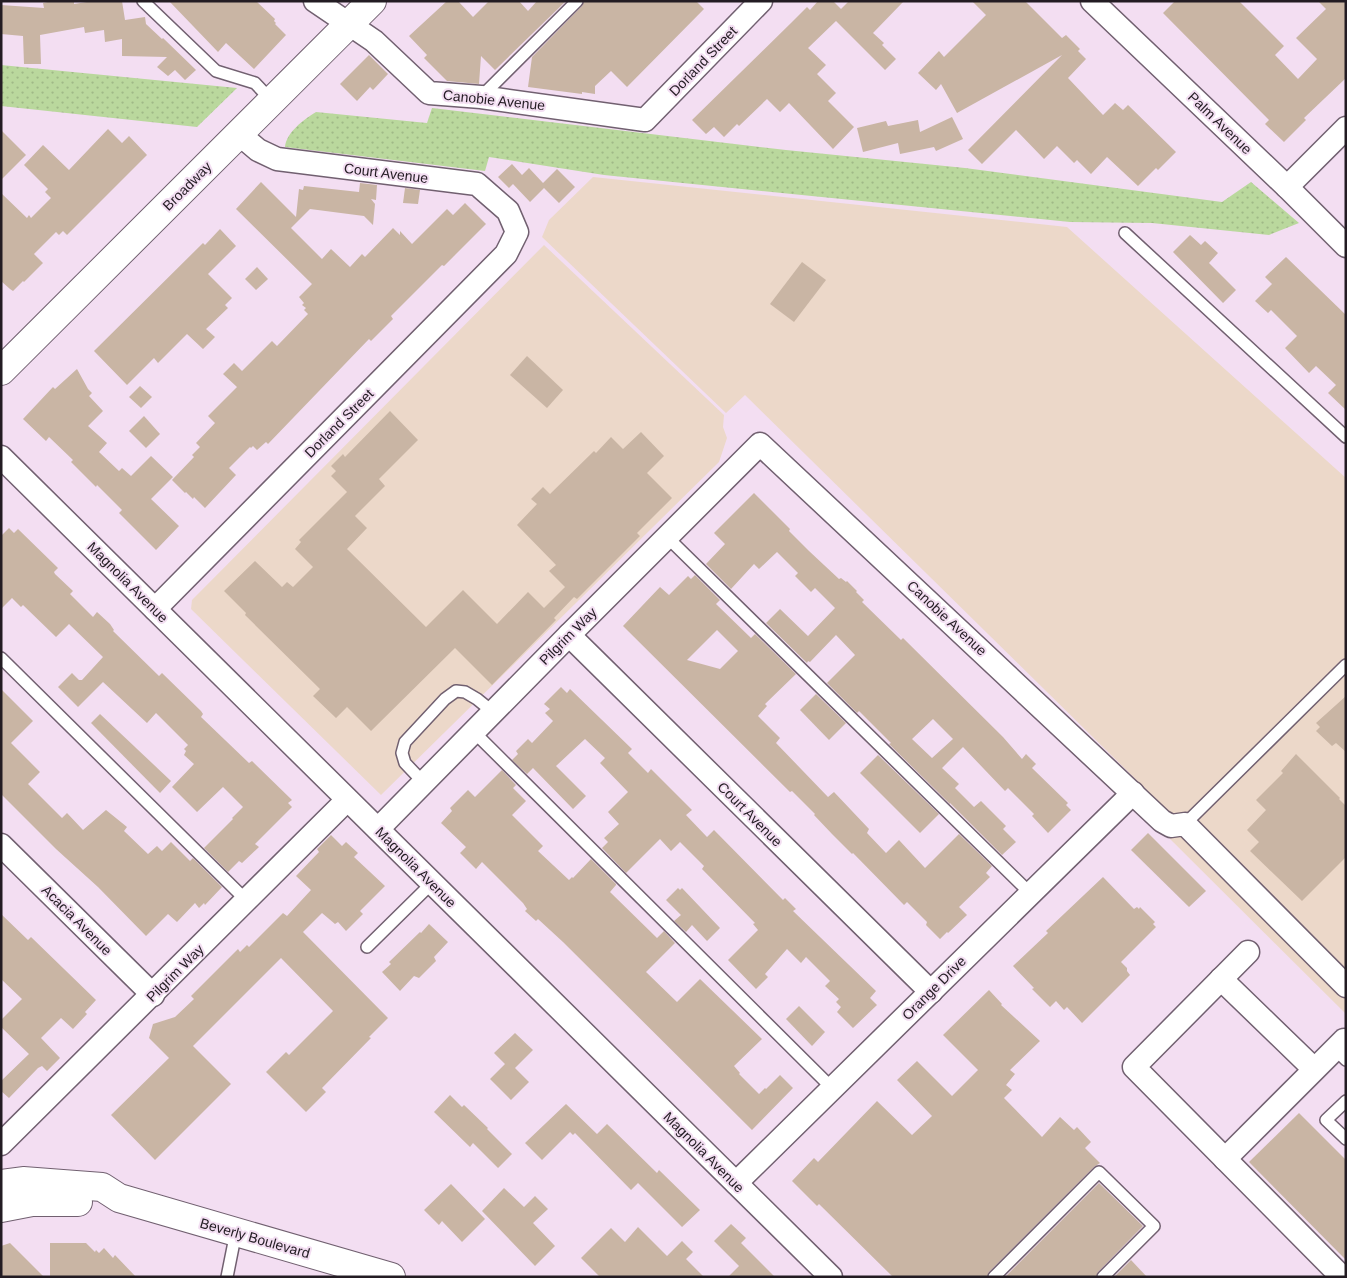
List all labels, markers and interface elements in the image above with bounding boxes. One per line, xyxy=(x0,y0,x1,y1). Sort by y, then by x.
street label: Dorland Street xyxy=(666,23,740,99)
street label: Canobie Avenue xyxy=(442,87,546,113)
street label: Palm Avenue xyxy=(1185,89,1255,157)
street label: Broadway xyxy=(159,158,215,214)
street label: Court Avenue xyxy=(343,160,429,186)
street label: Dorland Street xyxy=(301,385,377,461)
street label: Magnolia Avenue xyxy=(84,538,172,626)
street label: Canobie Avenue xyxy=(904,577,990,659)
street label: Pilgrim Way xyxy=(536,604,600,668)
street label: Court Avenue xyxy=(714,778,786,850)
street label: Magnolia Avenue xyxy=(372,823,460,911)
street label: Acacia Avenue xyxy=(39,882,115,958)
street label: Pilgrim Way xyxy=(143,941,207,1005)
street label: Orange Drive xyxy=(899,953,969,1023)
street label: Magnolia Avenue xyxy=(660,1108,748,1196)
street label: Beverly Boulevard xyxy=(198,1215,312,1261)

